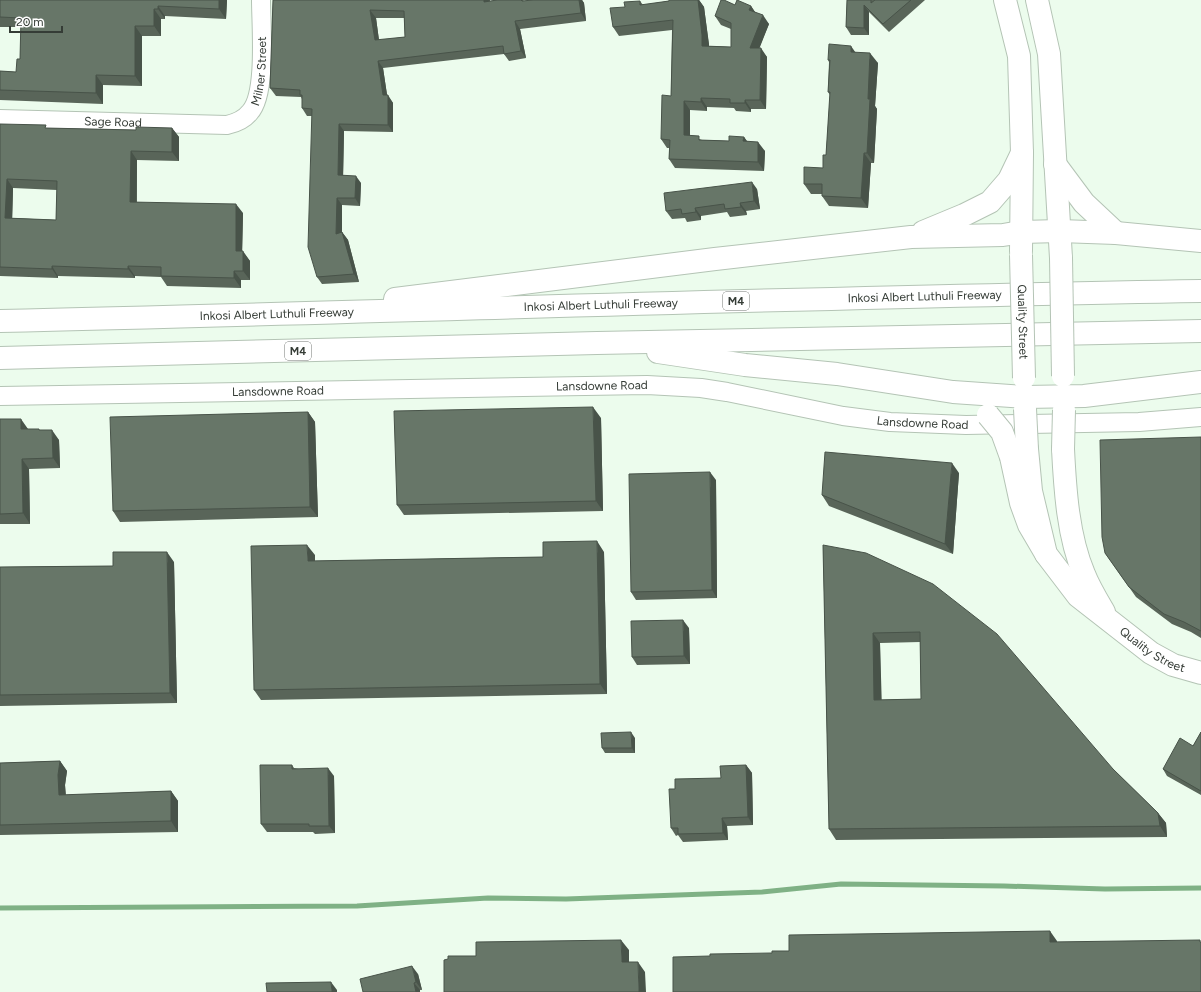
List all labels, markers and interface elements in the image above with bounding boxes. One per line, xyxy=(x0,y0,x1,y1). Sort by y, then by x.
scale bar xyxy=(10,8,62,34)
text: 20 m xyxy=(16,15,44,29)
street label: Milner Street xyxy=(248,36,269,108)
street label: Sage Road xyxy=(84,114,142,130)
street label: Quality Street xyxy=(1015,284,1031,360)
street label: Inkosi Albert Luthuli Freeway xyxy=(847,288,1003,305)
road number: M4 xyxy=(723,292,749,310)
street label: Inkosi Albert Luthuli Freeway xyxy=(523,296,679,314)
street label: Inkosi Albert Luthuli Freeway xyxy=(200,305,355,323)
road number: M4 xyxy=(285,342,311,360)
street label: Lansdowne Road xyxy=(556,378,648,394)
street label: Lansdowne Road xyxy=(232,383,324,399)
street label: Lansdowne Road xyxy=(876,413,969,432)
street label: Quality Street xyxy=(1117,624,1187,675)

